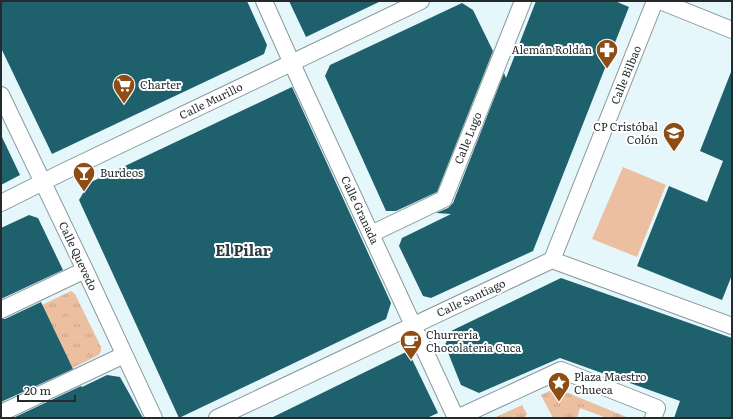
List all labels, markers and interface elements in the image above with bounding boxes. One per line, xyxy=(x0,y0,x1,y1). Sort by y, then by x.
pharmacy icon: Alemán Roldán xyxy=(594,37,620,70)
place label: Alemán Roldán xyxy=(511,41,592,57)
street label: Calle Bilbao xyxy=(606,43,644,106)
supermarket icon: Charter xyxy=(111,72,137,105)
place label: Charter xyxy=(140,76,182,92)
street label: Calle Murillo xyxy=(176,78,245,122)
street label: Calle Lugo xyxy=(449,109,485,166)
place label: CP Cristóbal Colón xyxy=(593,118,658,147)
school or university icon: CP Cristóbal Colón xyxy=(661,120,687,153)
bar icon: Burdeos xyxy=(71,160,97,193)
place label: Burdeos xyxy=(100,164,143,180)
street label: Calle Granada xyxy=(338,173,384,246)
street label: Calle Quevedo xyxy=(56,218,102,293)
district label: El Pilar xyxy=(215,238,271,261)
street label: Calle Santiago xyxy=(434,274,508,320)
place label: Churrería Chocolatería Cuca xyxy=(426,326,521,355)
cafe icon: Churrería Chocolatería Cuca xyxy=(398,328,424,361)
place label: Plaza Maestro Chueca xyxy=(574,368,647,397)
place icon: Plaza Maestro Chueca xyxy=(546,370,572,403)
scale bar xyxy=(18,377,75,403)
text: 20 m xyxy=(24,381,51,399)

